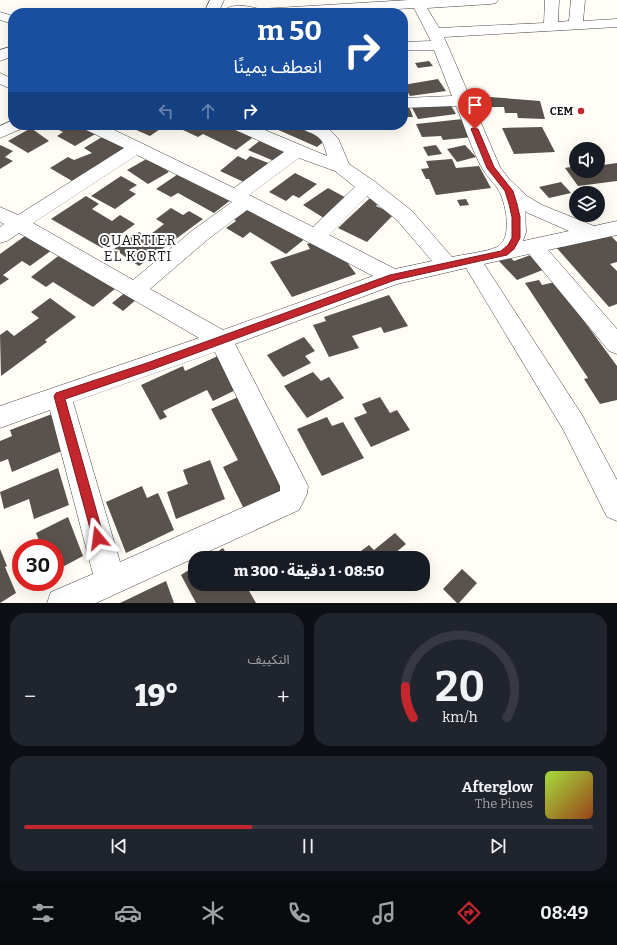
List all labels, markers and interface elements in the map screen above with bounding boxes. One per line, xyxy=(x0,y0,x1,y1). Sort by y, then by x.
text: 50 m xyxy=(257,14,322,47)
icon: right xyxy=(336,24,388,76)
text: انعطف يمينًا xyxy=(233,56,322,78)
pin xyxy=(458,88,492,129)
icon: arrive xyxy=(464,94,486,116)
icon: left xyxy=(155,100,177,122)
icon: ahead xyxy=(197,100,219,122)
icon: right xyxy=(239,100,261,122)
place label: CEM xyxy=(550,105,573,118)
marker: CEM xyxy=(576,106,586,116)
map controls xyxy=(569,142,605,222)
button: sound xyxy=(569,142,605,178)
button: layers xyxy=(569,186,605,222)
district label: QUARTIER EL KORTI xyxy=(99,232,177,265)
position arrow xyxy=(77,517,119,559)
speed limit sign: 30 xyxy=(12,539,64,591)
text: 08:50 · 1 دقيقة · 300 m xyxy=(234,562,384,580)
text: التكييف xyxy=(248,652,290,667)
text: 20 xyxy=(435,661,485,711)
text: 19° xyxy=(134,678,179,714)
text: − xyxy=(24,683,36,710)
text: + xyxy=(277,683,290,710)
text: km/h xyxy=(443,708,478,725)
text: Afterglow xyxy=(462,778,533,796)
text: The Pines xyxy=(475,796,533,811)
icon: previous xyxy=(108,835,130,857)
icon: pause xyxy=(297,835,319,857)
icon: next xyxy=(487,835,509,857)
icon: filters xyxy=(29,899,57,927)
icon: car xyxy=(114,899,142,927)
icon: climate xyxy=(199,899,227,927)
icon: phone xyxy=(285,899,313,927)
icon: music xyxy=(370,899,398,927)
icon: directions xyxy=(455,899,483,927)
text: 08:49 xyxy=(540,902,588,924)

